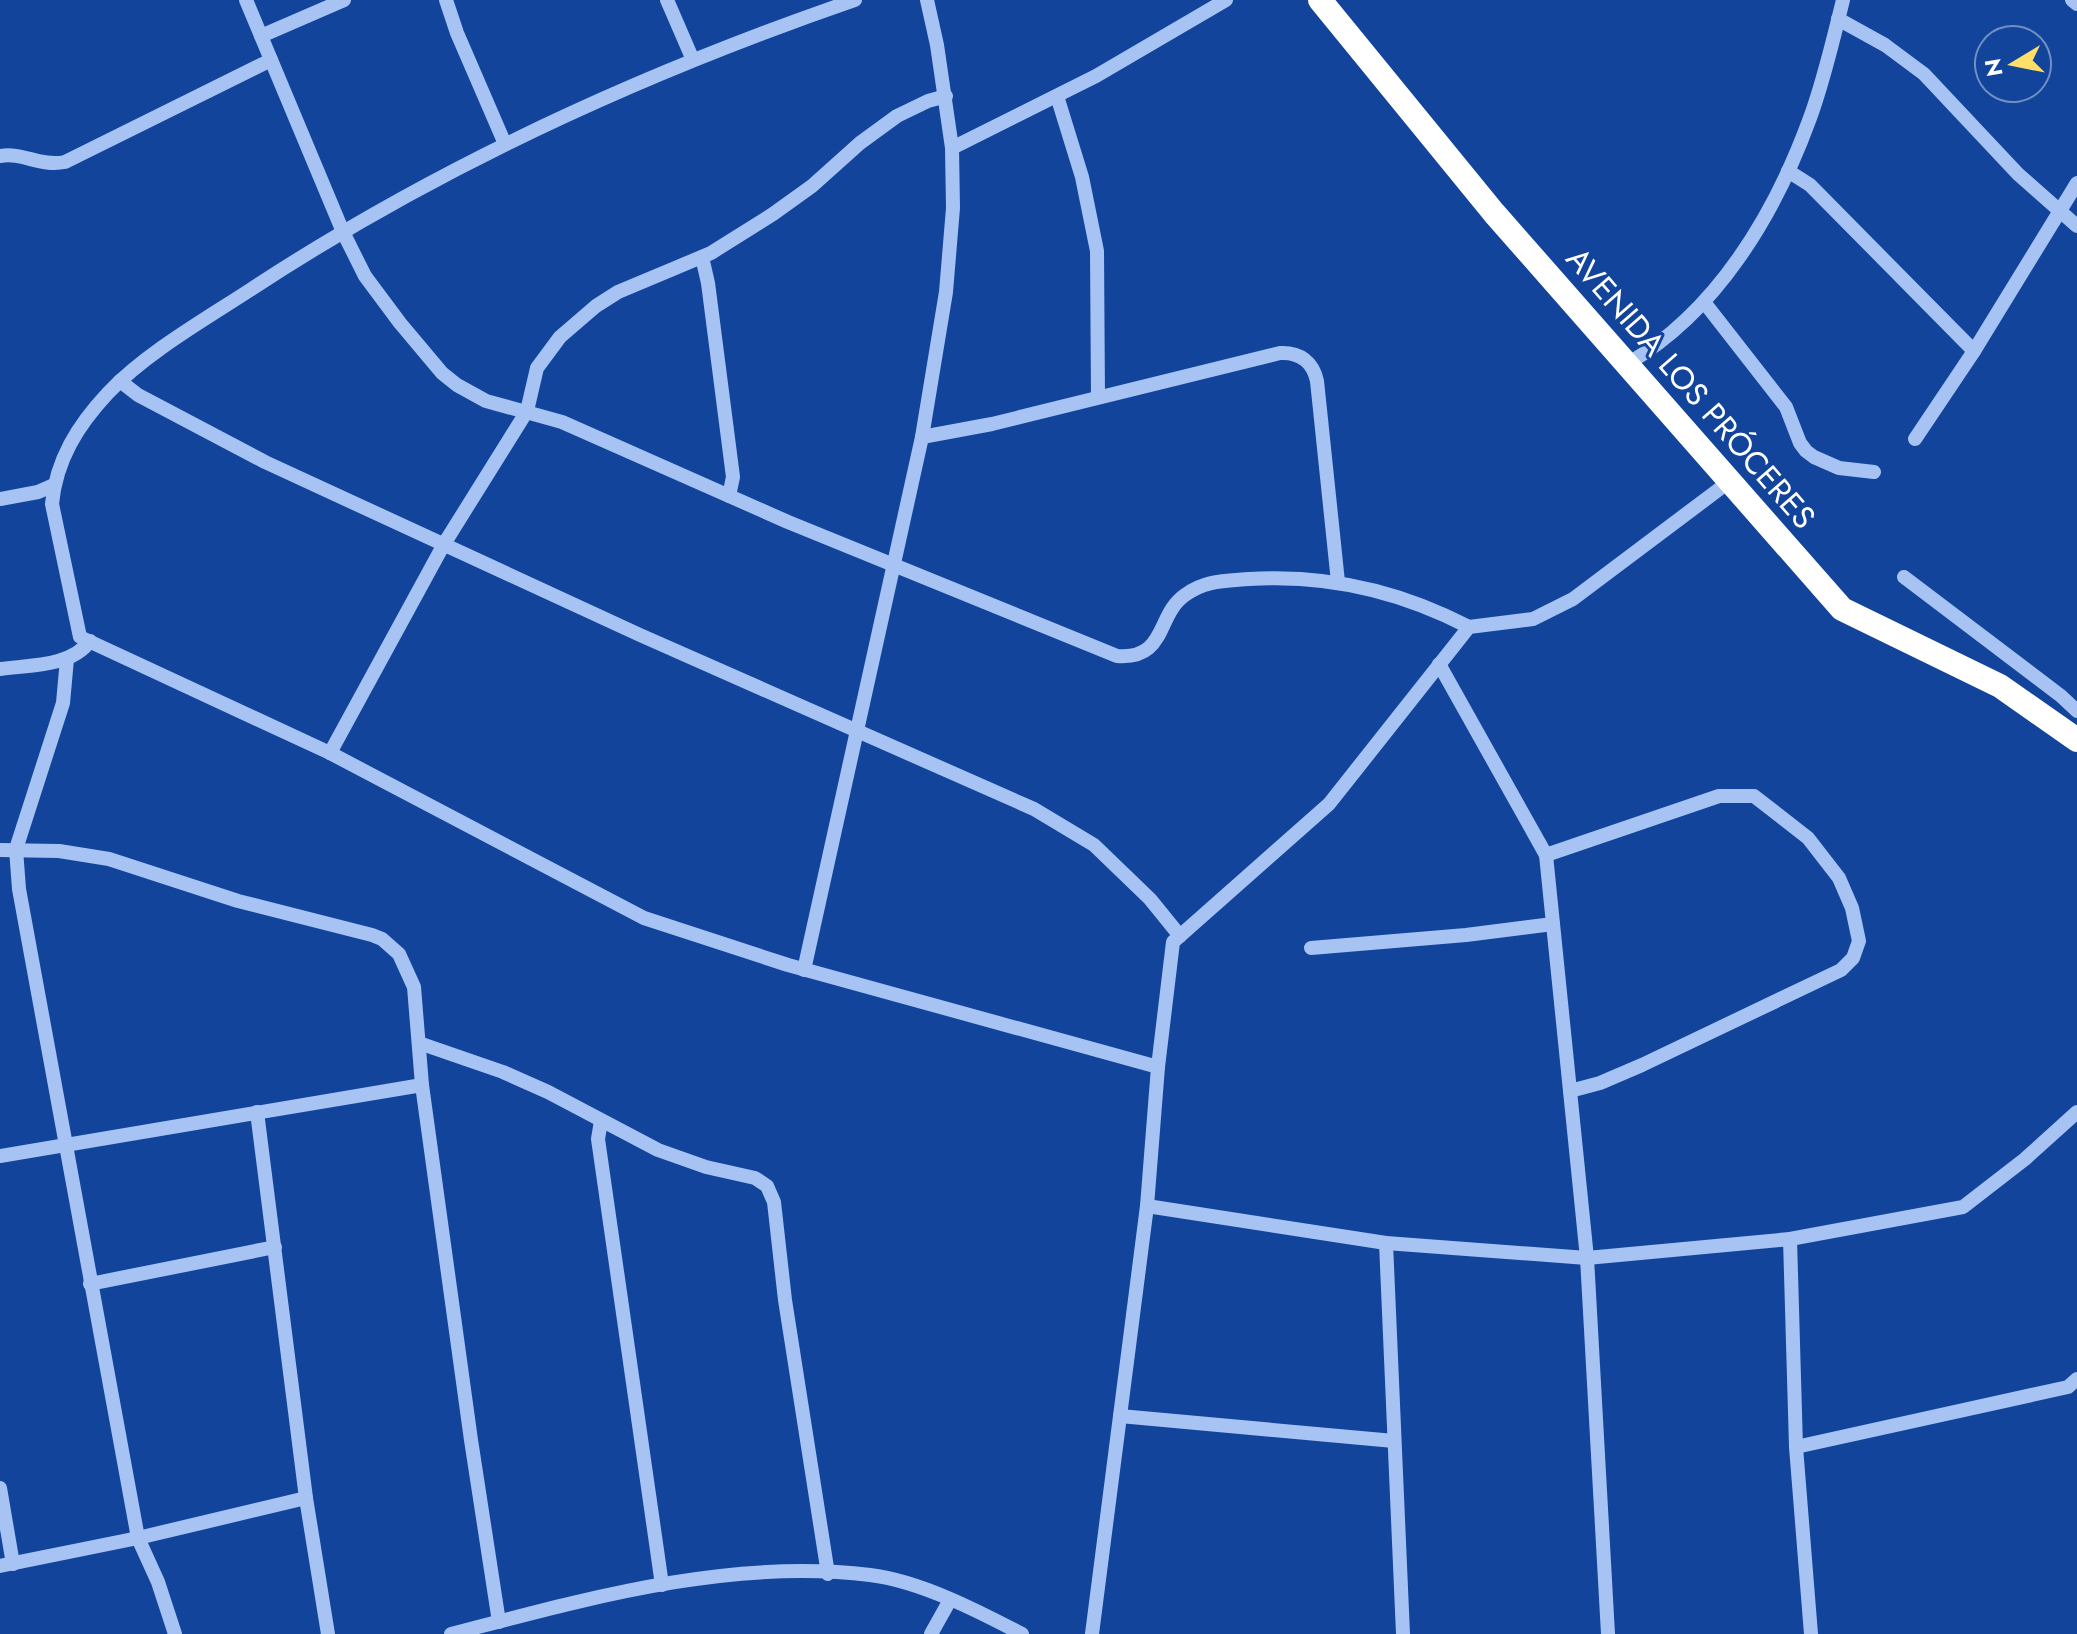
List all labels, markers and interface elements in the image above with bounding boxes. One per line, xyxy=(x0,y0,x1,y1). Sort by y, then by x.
north arrow xyxy=(1973,24,2053,104)
text: N xyxy=(1976,56,2011,79)
street label: AVENIDA LOS PRÓCERES xyxy=(1556,237,1826,539)

